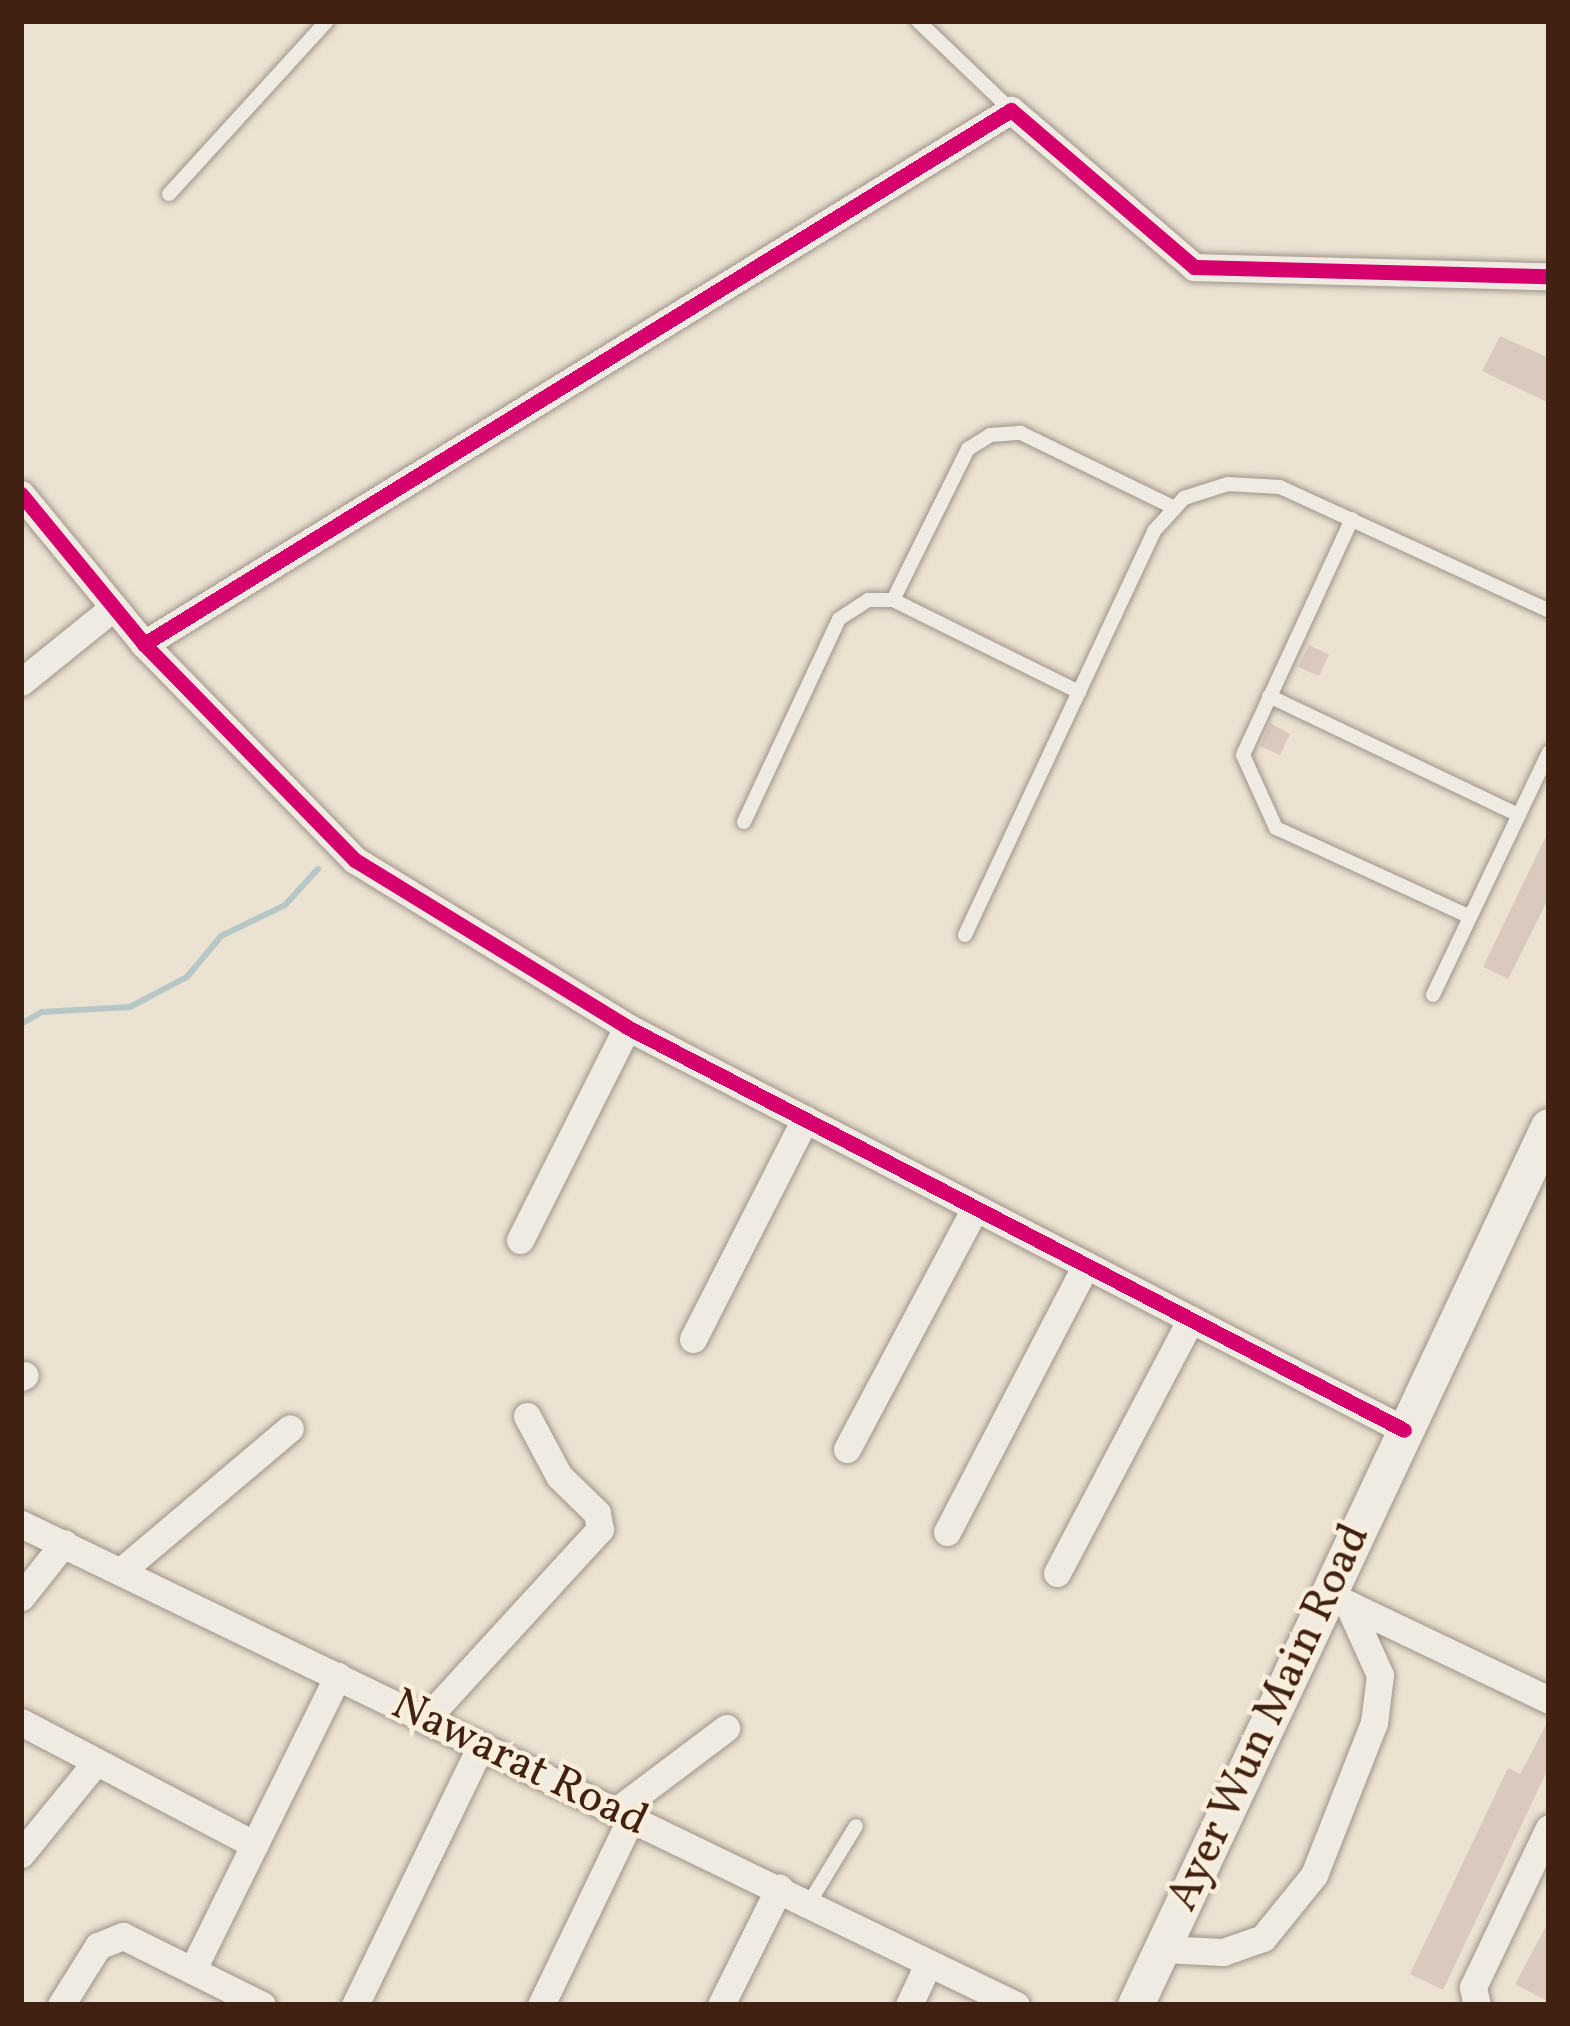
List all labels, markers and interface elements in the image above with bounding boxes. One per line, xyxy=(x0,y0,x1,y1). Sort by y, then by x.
street label: Ayer Wun Main Road xyxy=(1156,1515,1384,1921)
street label: Nawarat Road xyxy=(382,1679,656,1849)

